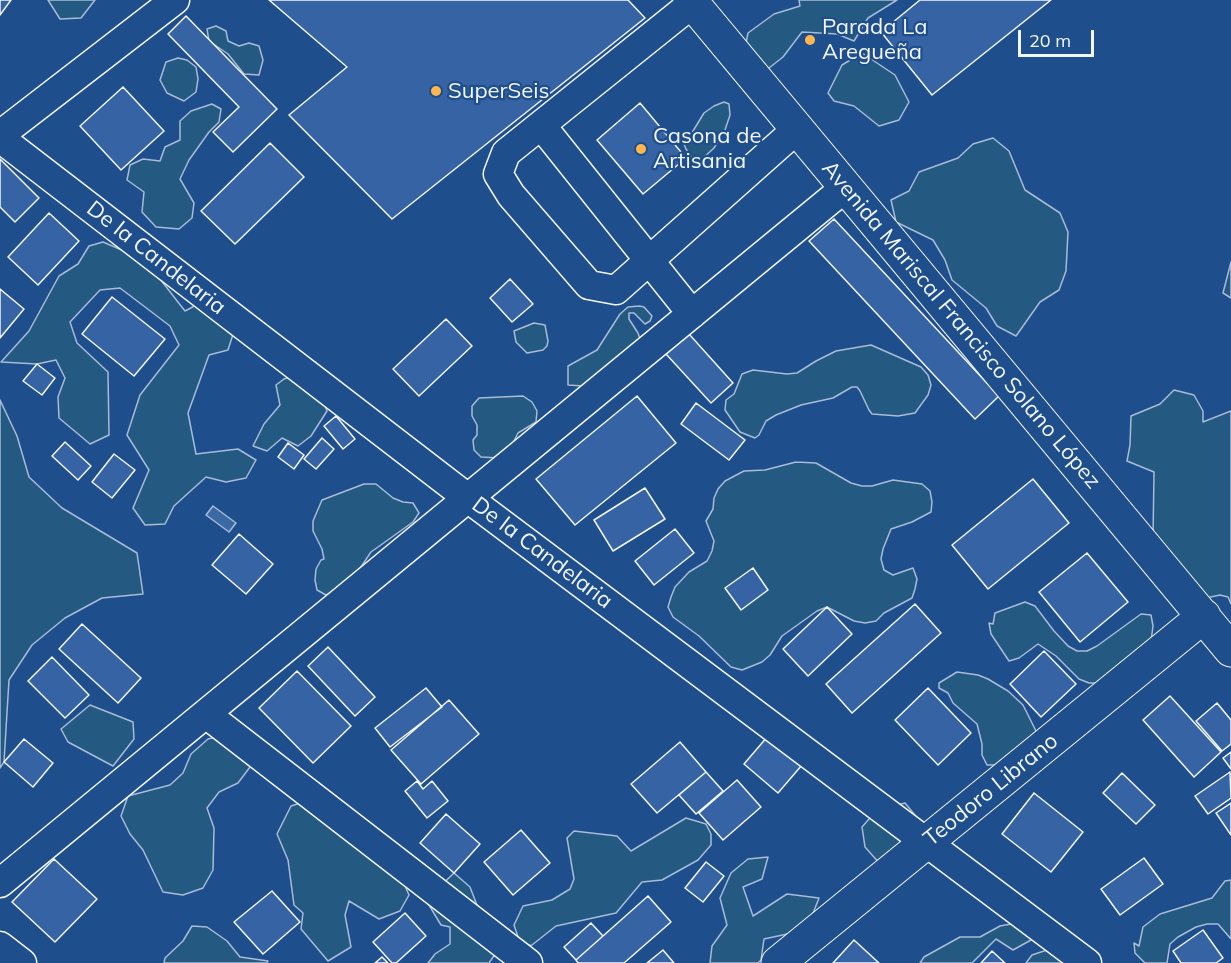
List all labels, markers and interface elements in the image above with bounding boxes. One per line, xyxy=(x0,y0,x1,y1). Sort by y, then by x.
place label: Parada La Aregueña xyxy=(822,14,927,66)
scale bar xyxy=(1021,18,1098,56)
text: 20 m xyxy=(1029,29,1071,52)
marker: Parada La Aregueña xyxy=(803,33,817,47)
place label: SuperSeis xyxy=(448,78,549,104)
marker: SuperSeis xyxy=(429,84,443,98)
place label: Casona de Artisania xyxy=(653,123,761,174)
marker: Casona de Artisania xyxy=(634,142,648,156)
street label: Avenida Mariscal Francisco Solano López xyxy=(816,156,1106,494)
street label: De la Candelaria xyxy=(81,196,231,320)
street label: De la Candelaria xyxy=(467,492,617,614)
street label: Teodoro Librano xyxy=(919,728,1063,852)

